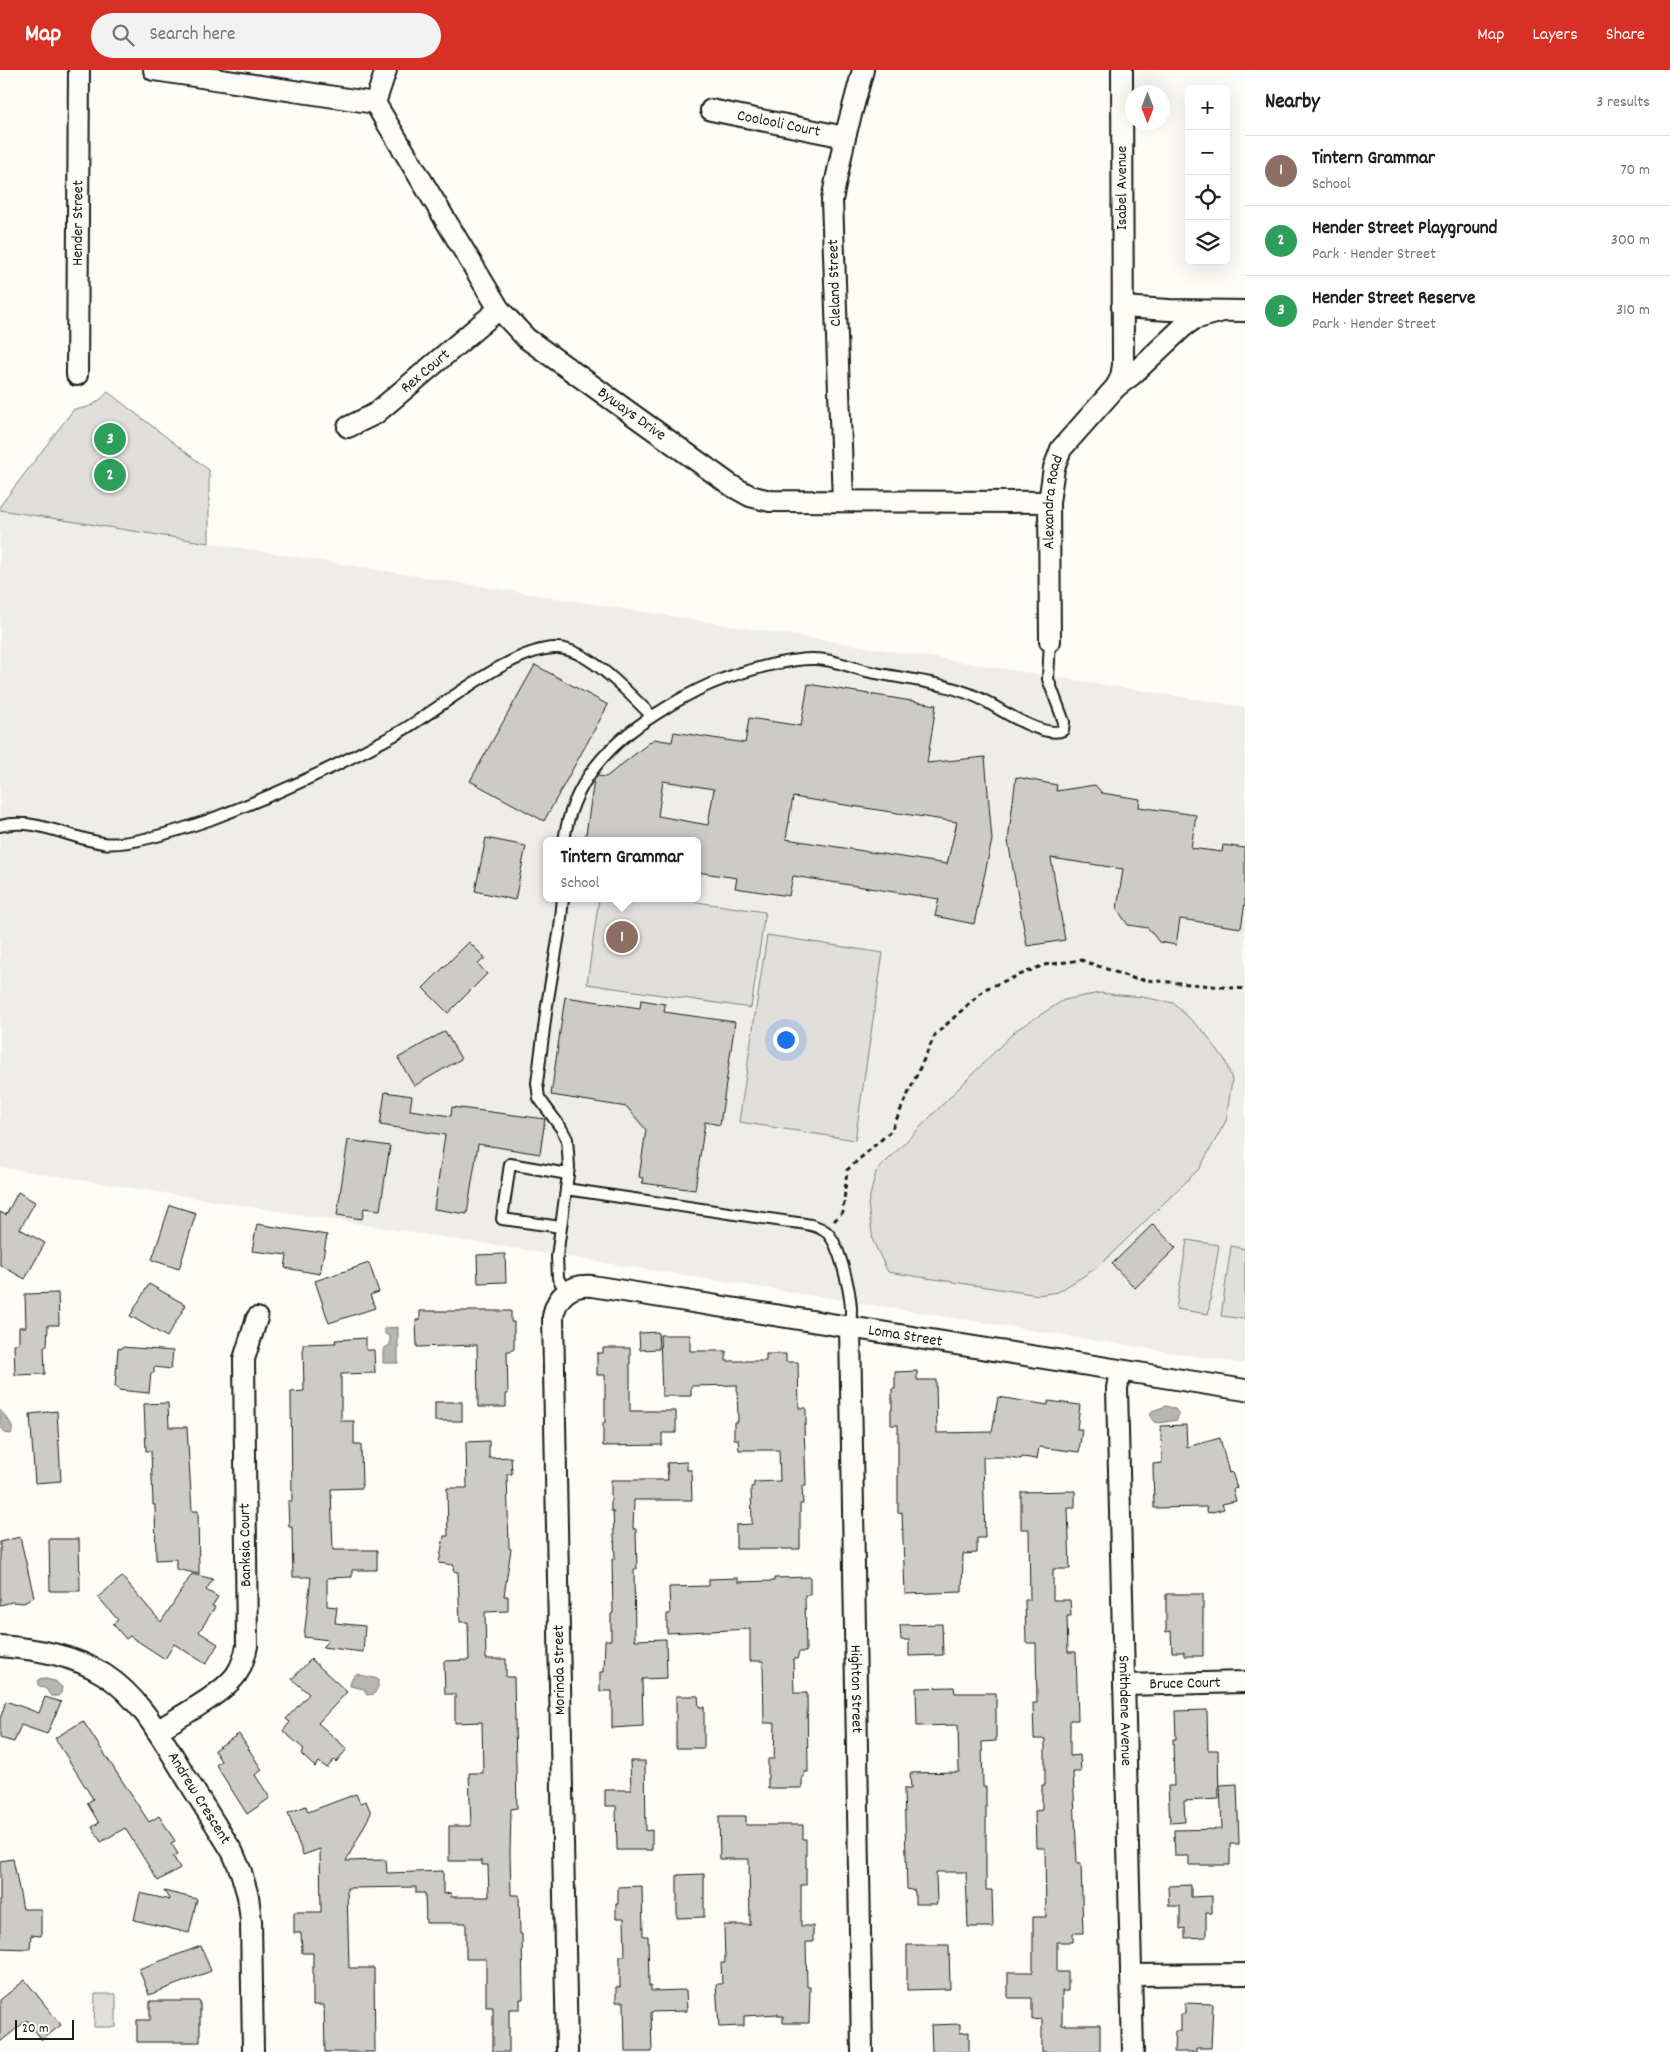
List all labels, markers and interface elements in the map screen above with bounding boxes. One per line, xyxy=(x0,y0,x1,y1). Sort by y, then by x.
search box xyxy=(91,13,441,58)
text: Map xyxy=(25,18,61,52)
icon: search xyxy=(109,21,137,49)
text: Search here xyxy=(149,22,235,49)
text: Map xyxy=(1477,23,1504,48)
text: Layers xyxy=(1532,23,1578,48)
text: Share xyxy=(1606,23,1645,48)
north arrow xyxy=(1125,85,1170,130)
map controls xyxy=(1185,85,1230,265)
button: + xyxy=(1185,85,1230,130)
text: Nearby xyxy=(1265,88,1320,118)
text: 3 results xyxy=(1596,91,1650,114)
street label: Coolooli Court xyxy=(735,104,822,143)
button: − xyxy=(1185,130,1230,175)
street label: Isabel Avenue xyxy=(1111,146,1134,230)
text: Tintern Grammar xyxy=(1312,146,1435,173)
text: 1 xyxy=(1279,159,1283,182)
text: 70 m xyxy=(1620,159,1650,182)
text: School xyxy=(1312,173,1351,196)
button: locate xyxy=(1185,175,1230,220)
street label: Hender Street xyxy=(66,180,90,266)
text: Hender Street Playground xyxy=(1312,216,1498,243)
button: layers xyxy=(1185,220,1230,265)
text: 2 xyxy=(1278,229,1285,252)
text: 300 m xyxy=(1611,229,1650,252)
street label: Cleland Street xyxy=(822,239,848,327)
text: Park · Hender Street xyxy=(1312,243,1436,266)
text: Hender Street Reserve xyxy=(1312,286,1475,313)
text: 3 xyxy=(1277,299,1285,322)
text: 310 m xyxy=(1616,299,1650,322)
text: Park · Hender Street xyxy=(1312,313,1436,336)
street label: Rex Court xyxy=(396,344,455,399)
street label: Byways Drive xyxy=(593,381,671,447)
pin: 3 xyxy=(94,420,126,458)
street label: Alexandra Road xyxy=(1037,452,1069,550)
pin: 2 xyxy=(94,456,126,494)
popup xyxy=(543,837,701,902)
text: Tintern Grammar xyxy=(560,845,684,872)
text: School xyxy=(560,872,599,895)
pin: 1 xyxy=(606,918,638,956)
your location xyxy=(773,1027,799,1053)
street label: Loma Street xyxy=(866,1319,944,1353)
street label: Banksia Court xyxy=(234,1503,258,1587)
street label: Morinda Street xyxy=(548,1625,572,1715)
street label: Highton Street xyxy=(844,1645,868,1733)
street label: Smithdene Avenue xyxy=(1112,1655,1138,1766)
street label: Bruce Court xyxy=(1149,1671,1221,1696)
street label: Andrew Crescent xyxy=(162,1747,236,1849)
scale bar xyxy=(15,2017,74,2040)
text: 20 m xyxy=(22,2019,49,2039)

